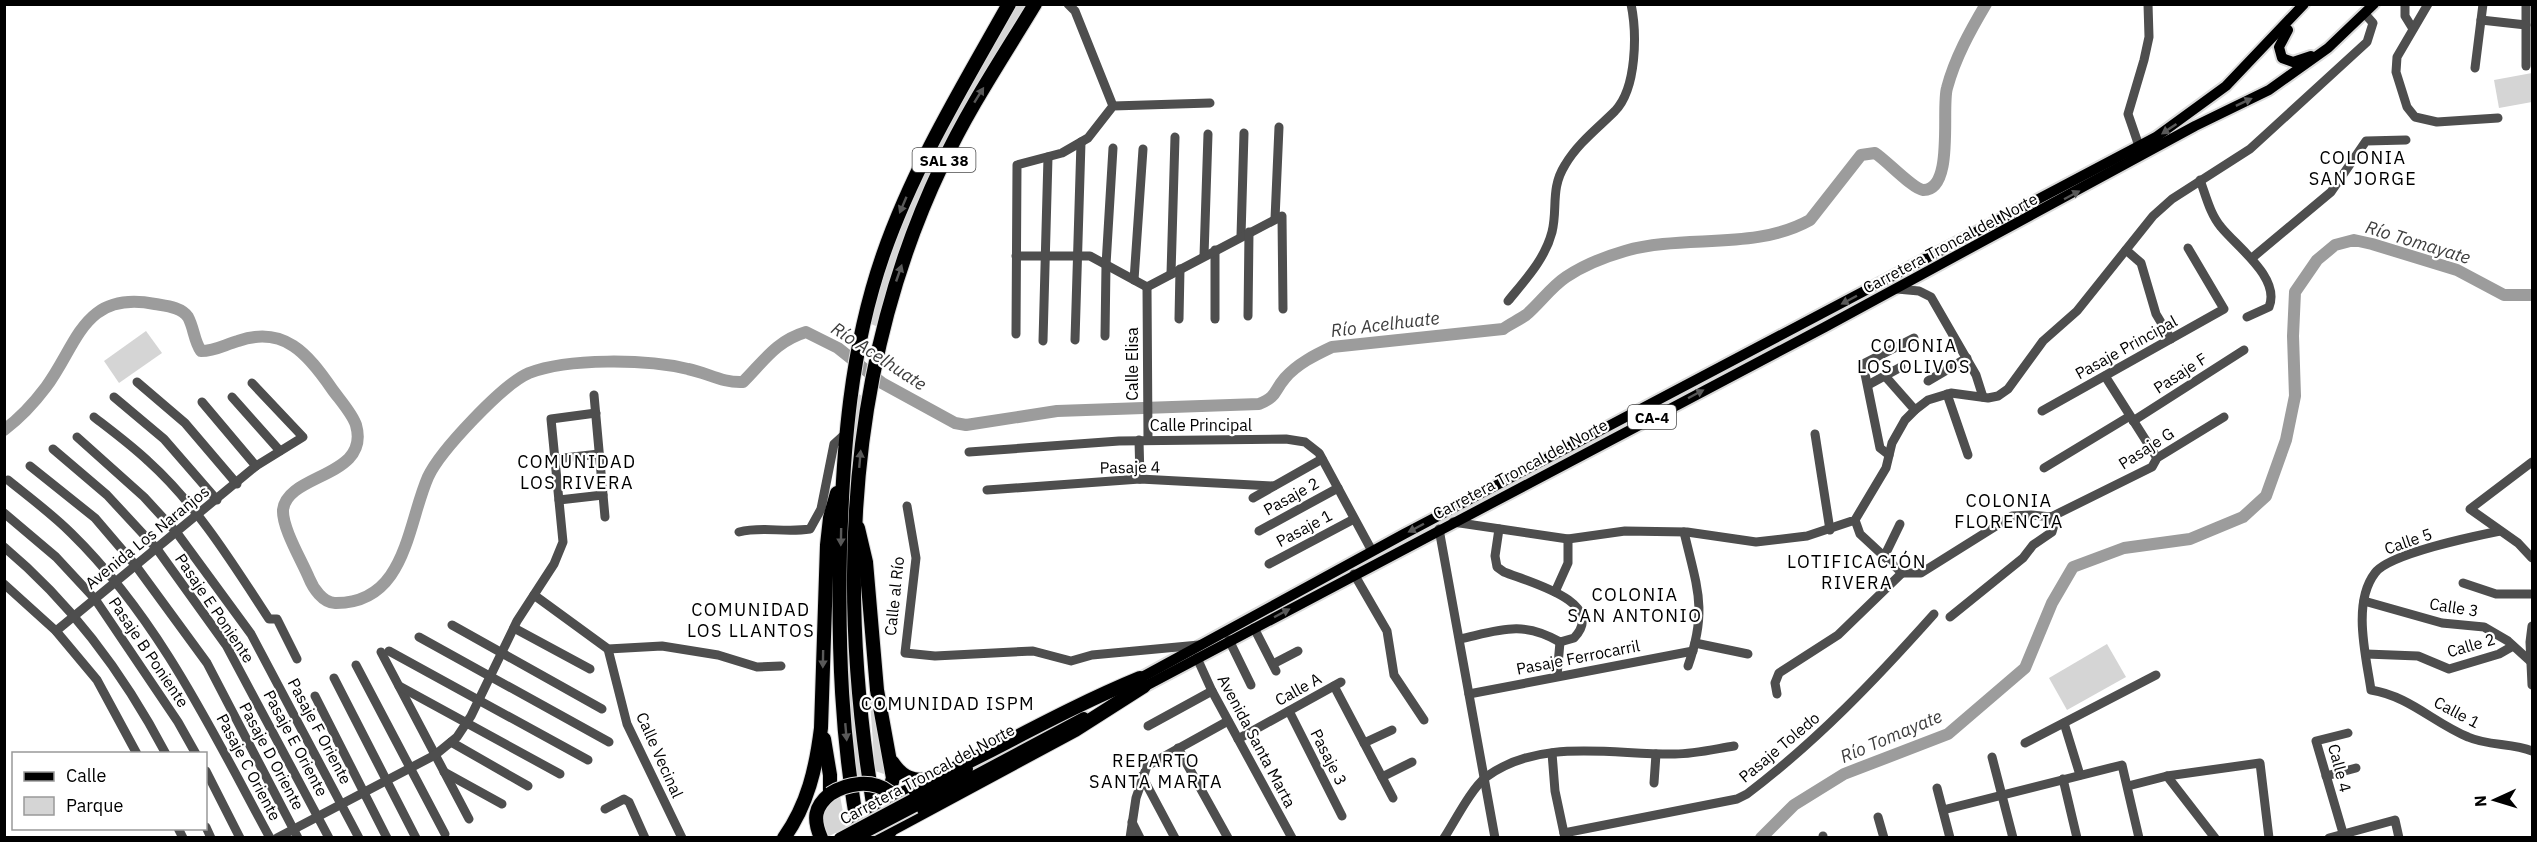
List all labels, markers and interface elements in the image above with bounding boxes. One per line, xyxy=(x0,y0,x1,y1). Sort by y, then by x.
one-way arrow xyxy=(974,87,985,103)
one-way arrow xyxy=(2235,98,2252,107)
one-way arrow xyxy=(2160,123,2177,134)
district label: COLONIA SAN JORGE xyxy=(2309,146,2417,190)
road number: SAL 38 xyxy=(912,148,976,172)
street label: Carretera Troncal del Norte xyxy=(1859,188,2041,298)
one-way arrow xyxy=(2064,190,2081,200)
one-way arrow xyxy=(898,196,908,214)
water label: Río Tomayate xyxy=(2363,215,2473,269)
one-way arrow xyxy=(894,264,904,282)
one-way arrow xyxy=(1840,295,1857,304)
water label: Río Acelhuate xyxy=(1329,306,1441,342)
street label: Pasaje Principal xyxy=(2071,311,2181,383)
water label: Río Acelhuate xyxy=(827,317,931,395)
street label: Calle Elisa xyxy=(1122,327,1142,401)
district label: COLONIA LOS OLIVOS xyxy=(1857,334,1971,378)
street label: Pasaje F xyxy=(2149,348,2211,398)
one-way arrow xyxy=(1687,389,1704,399)
road number: CA-4 xyxy=(1628,405,1676,429)
street label: Carretera Troncal del Norte xyxy=(1429,414,1611,524)
street label: Calle Principal xyxy=(1150,415,1252,435)
street label: Pasaje G xyxy=(2115,423,2177,473)
one-way arrow xyxy=(856,449,865,468)
district label: COMUNIDAD LOS RIVERA xyxy=(517,450,637,494)
street label: Pasaje 4 xyxy=(1100,456,1160,478)
street label: Pasaje 2 xyxy=(1260,473,1322,519)
street label: Avenida Los Naranjos xyxy=(81,481,213,593)
district label: COLONIA FLORENCIA xyxy=(1954,489,2064,533)
street label: Pasaje 1 xyxy=(1273,505,1335,551)
one-way arrow xyxy=(1407,522,1425,532)
street label: Calle 5 xyxy=(2381,524,2435,558)
one-way arrow xyxy=(836,527,845,546)
street label: Pasaje E Poniente xyxy=(171,549,259,667)
district label: LOTIFICACIÓN RIVERA xyxy=(1787,550,1927,594)
street label: Calle al Río xyxy=(880,555,908,637)
district label: COLONIA SAN ANTONIO xyxy=(1567,583,1703,627)
street label: Pasaje B Poniente xyxy=(105,593,193,711)
street label: Calle 3 xyxy=(2428,593,2480,621)
district label: COMUNIDAD LOS LLANTOS xyxy=(687,598,815,642)
one-way arrow xyxy=(1274,608,1291,618)
street label: Calle 2 xyxy=(2445,629,2497,661)
street label: Pasaje Ferrocarril xyxy=(1514,635,1642,679)
one-way arrow xyxy=(818,649,828,668)
street label: Calle A xyxy=(1271,668,1325,710)
street label: Avenida Santa Marta xyxy=(1214,671,1301,811)
street label: Pasaje F Oriente xyxy=(284,675,356,788)
street label: Pasaje E Oriente xyxy=(260,686,333,800)
district label: COMUNIDAD ISPM xyxy=(861,692,1035,715)
street label: Calle 1 xyxy=(2431,692,2483,732)
street label: Pasaje D Oriente xyxy=(235,699,309,813)
water label: Río Tomayate xyxy=(1837,704,1945,768)
street label: Pasaje Toledo xyxy=(1734,707,1824,787)
street label: Calle Vecinal xyxy=(632,709,688,801)
street label: Pasaje C Oriente xyxy=(212,710,286,824)
street label: Carretera Troncal del Norte xyxy=(836,719,1018,829)
one-way arrow xyxy=(841,722,851,741)
street label: Pasaje 3 xyxy=(1306,725,1352,789)
street label: Calle 4 xyxy=(2324,742,2356,794)
district label: REPARTO SANTA MARTA xyxy=(1089,749,1223,793)
legend xyxy=(12,752,207,830)
text: Calle xyxy=(66,764,106,787)
north arrow xyxy=(2465,770,2525,830)
text: Parque xyxy=(66,794,124,817)
text: N xyxy=(2470,795,2490,808)

